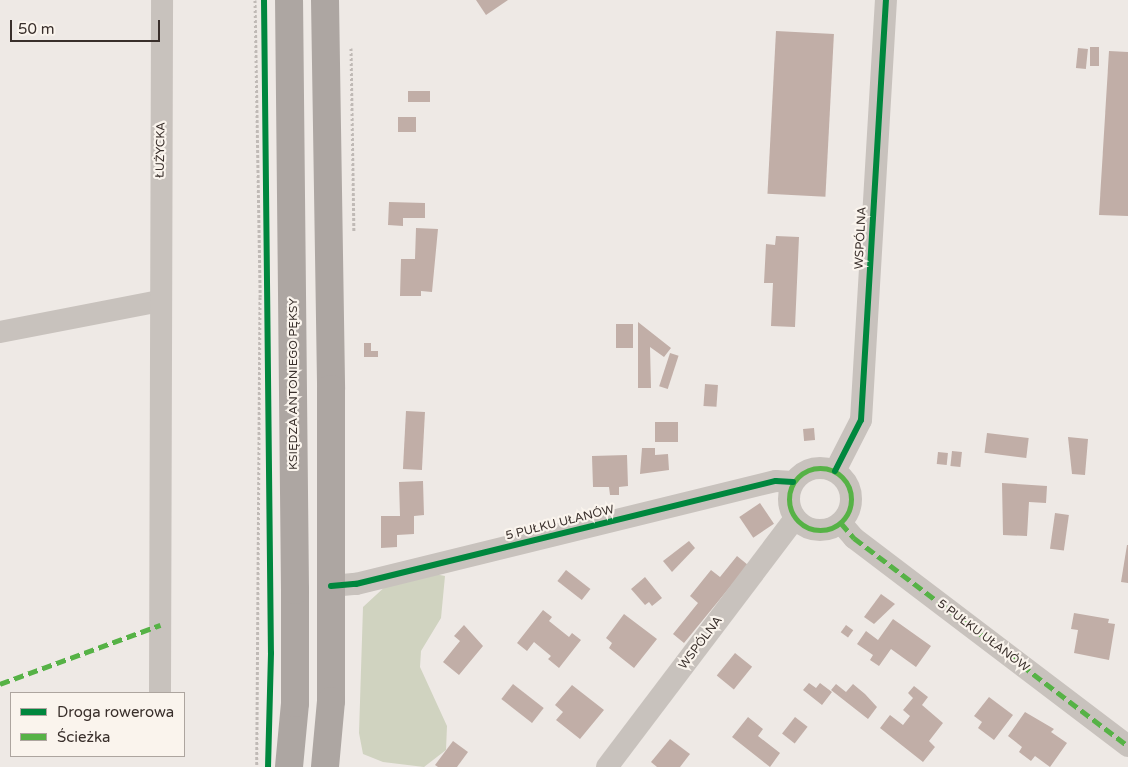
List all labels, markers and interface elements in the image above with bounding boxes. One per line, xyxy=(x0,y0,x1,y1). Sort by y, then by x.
scale bar xyxy=(12,10,162,42)
text: 50 m xyxy=(18,20,55,38)
street label: ŁUŻYCKA xyxy=(153,122,169,178)
street label: WSPÓLNA xyxy=(852,206,870,270)
street label: KSIĘDZA ANTONIEGO PĘKSY xyxy=(287,298,301,470)
street label: 5 PUŁKU UŁANÓW xyxy=(504,503,616,543)
street label: 5 PUŁKU UŁANÓW xyxy=(934,597,1032,675)
street label: WSPÓLNA xyxy=(676,614,726,672)
legend xyxy=(10,692,185,757)
text: Droga rowerowa xyxy=(57,703,174,721)
text: Ścieżka xyxy=(57,728,110,746)

